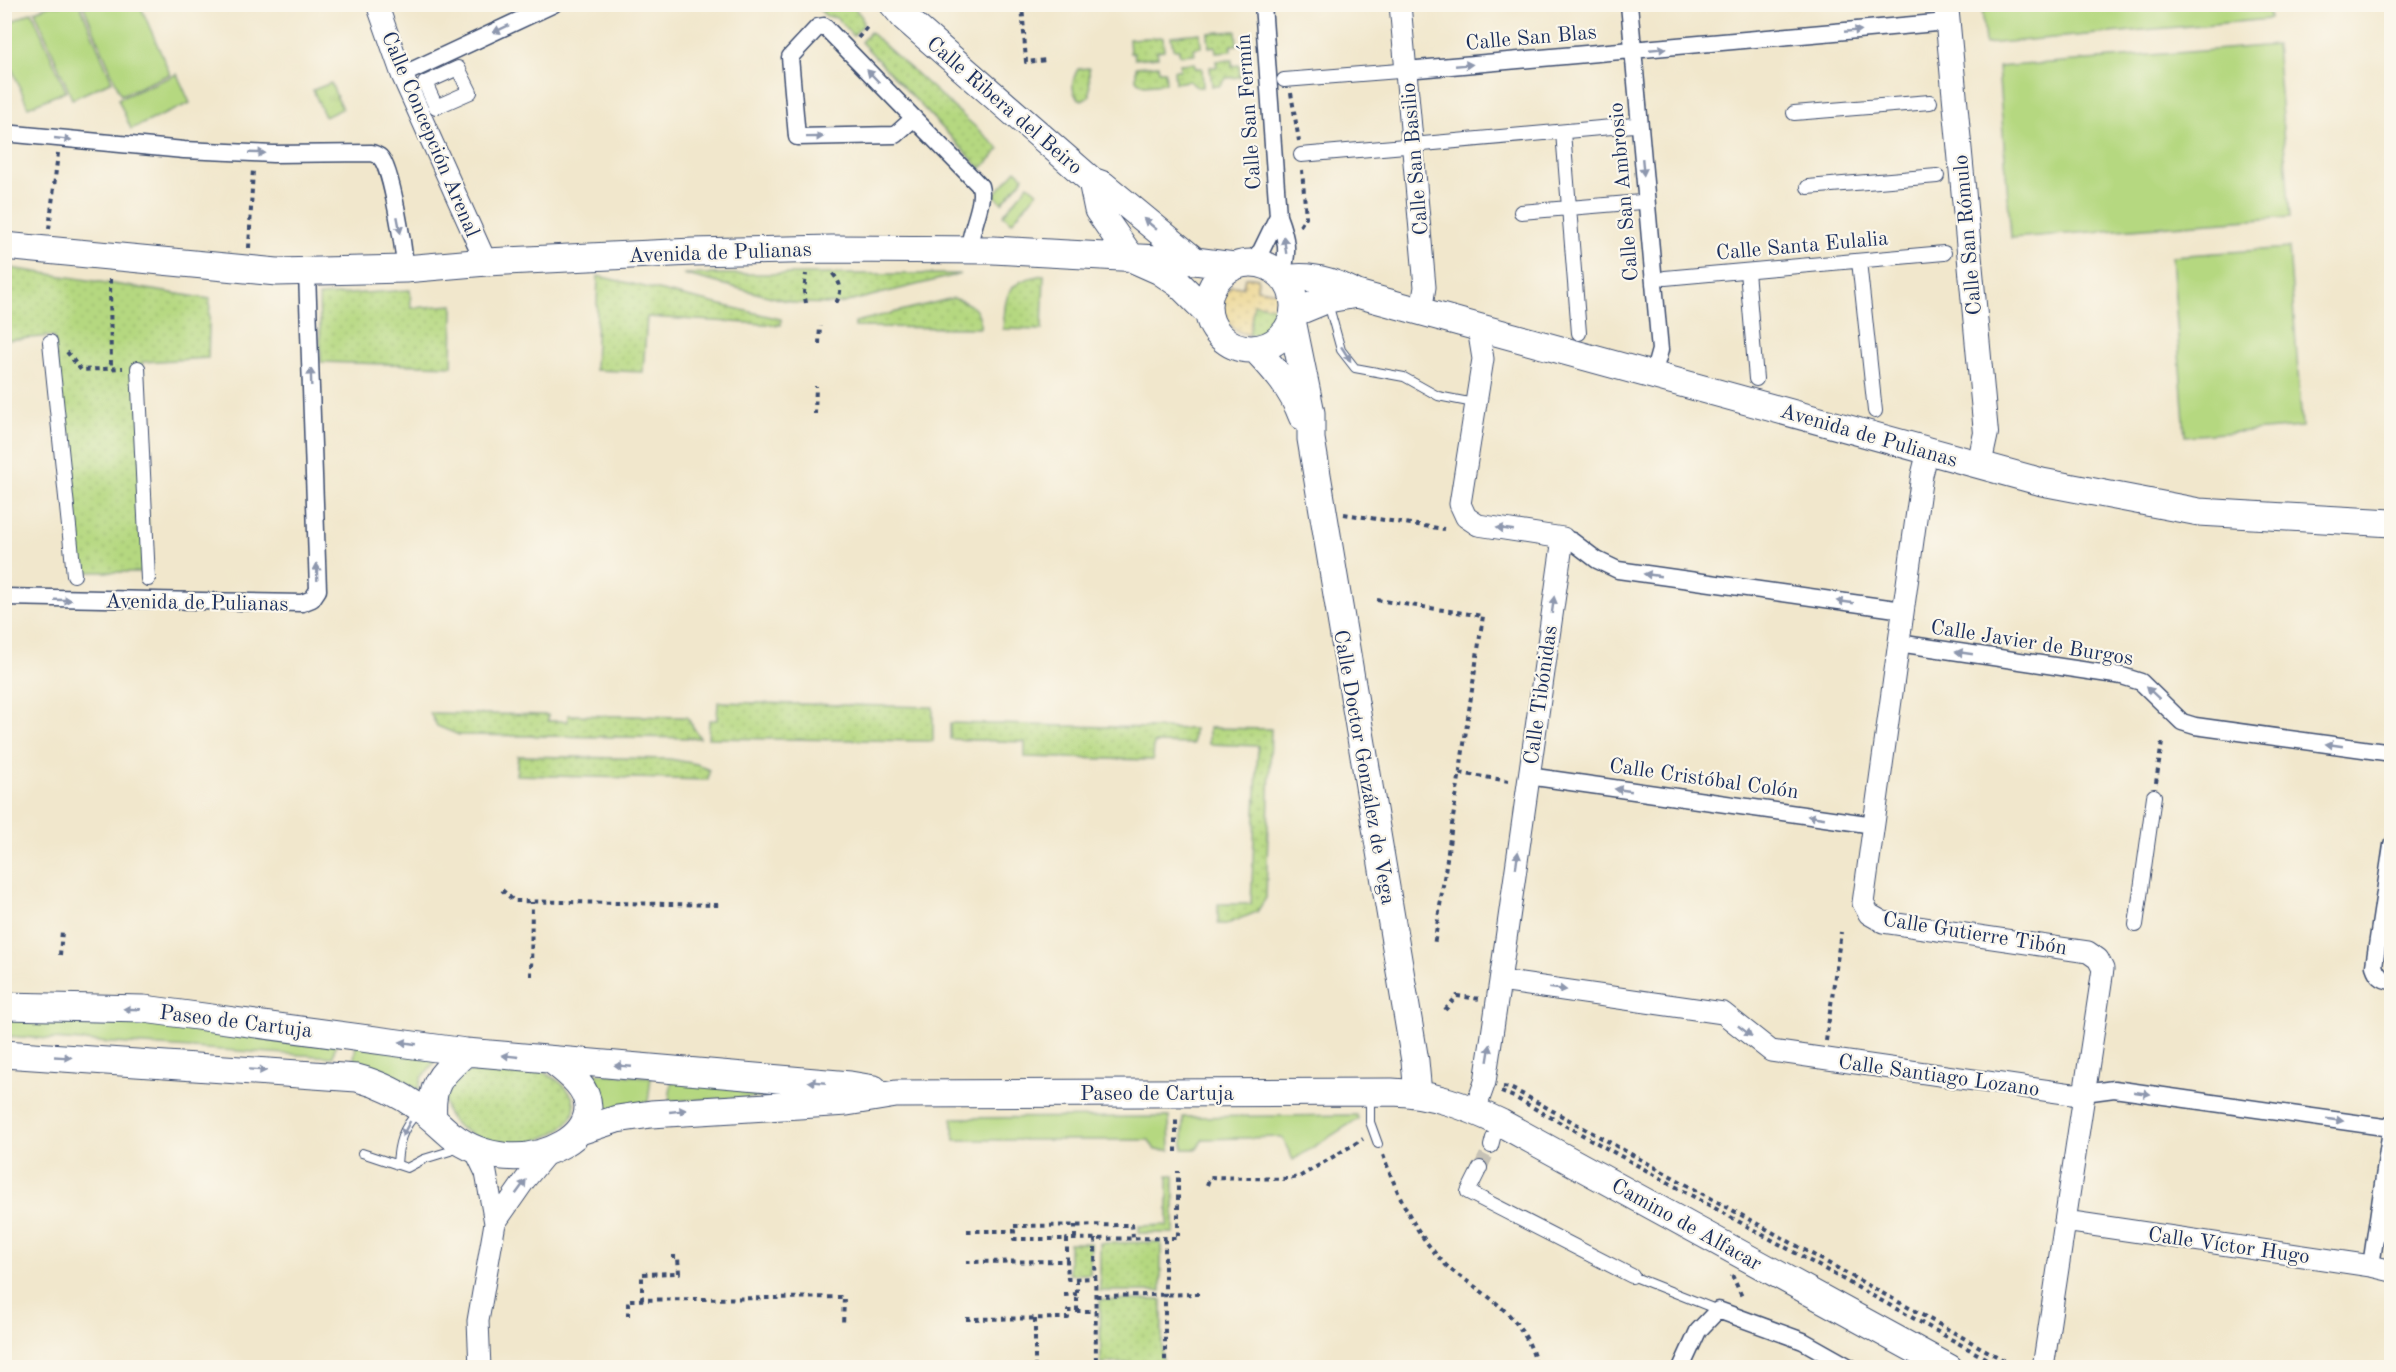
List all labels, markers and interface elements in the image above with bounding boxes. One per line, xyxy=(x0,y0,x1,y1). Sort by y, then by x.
street label: Calle San Blas xyxy=(1465,22,1598,55)
one-way arrow xyxy=(492,25,510,34)
one-way arrow xyxy=(1843,26,1862,36)
street label: Calle Concepción Arenal xyxy=(377,29,483,241)
street label: Calle Ribera del Beiro xyxy=(922,33,1086,179)
street label: Calle San Fermín xyxy=(1234,33,1265,191)
one-way arrow xyxy=(1649,44,1668,54)
one-way arrow xyxy=(1455,60,1474,70)
one-way arrow xyxy=(866,68,880,83)
street label: Calle San Basilio xyxy=(1398,82,1433,236)
street label: Calle San Ambrosio xyxy=(1606,101,1643,282)
one-way arrow xyxy=(806,132,825,141)
one-way arrow xyxy=(53,134,72,144)
one-way arrow xyxy=(248,148,267,158)
street label: Calle San Rómulo xyxy=(1951,154,1986,316)
one-way arrow xyxy=(1639,158,1648,177)
one-way arrow xyxy=(395,215,404,234)
one-way arrow xyxy=(1142,217,1158,230)
street label: Calle Santa Eulalia xyxy=(1715,228,1889,264)
one-way arrow xyxy=(1281,236,1290,255)
street label: Avenida de Pulianas xyxy=(628,240,812,267)
one-way arrow xyxy=(1340,346,1351,363)
one-way arrow xyxy=(306,367,315,386)
street label: Avenida de Pulianas xyxy=(1778,401,1960,472)
one-way arrow xyxy=(1495,524,1514,533)
one-way arrow xyxy=(312,562,322,581)
one-way arrow xyxy=(1642,570,1661,579)
street label: Avenida de Pulianas xyxy=(105,591,289,616)
one-way arrow xyxy=(53,595,72,604)
one-way arrow xyxy=(1548,595,1557,614)
one-way arrow xyxy=(1835,598,1854,607)
street label: Calle Javier de Burgos xyxy=(1929,617,2135,670)
street label: Calle Tibónidas xyxy=(1521,624,1562,766)
street label: Calle Doctor González de Vega xyxy=(1329,628,1398,906)
one-way arrow xyxy=(1955,649,1974,658)
one-way arrow xyxy=(2146,687,2161,700)
one-way arrow xyxy=(2324,741,2343,750)
street label: Calle Cristóbal Colón xyxy=(1608,756,1800,803)
one-way arrow xyxy=(1613,785,1632,794)
one-way arrow xyxy=(1806,812,1825,821)
one-way arrow xyxy=(1512,851,1521,870)
street label: Calle Gutierre Tibón xyxy=(1881,910,2068,959)
one-way arrow xyxy=(1549,985,1568,994)
street label: Paseo de Cartuja xyxy=(158,1003,314,1042)
one-way arrow xyxy=(122,1004,141,1013)
one-way arrow xyxy=(1738,1024,1753,1036)
one-way arrow xyxy=(399,1039,418,1048)
one-way arrow xyxy=(1485,1044,1494,1063)
one-way arrow xyxy=(500,1051,519,1061)
street label: Calle Santiago Lozano xyxy=(1837,1052,2041,1101)
one-way arrow xyxy=(53,1053,72,1062)
one-way arrow xyxy=(613,1062,632,1071)
one-way arrow xyxy=(248,1065,267,1075)
one-way arrow xyxy=(808,1077,827,1087)
street label: Paseo de Cartuja xyxy=(1080,1084,1234,1105)
one-way arrow xyxy=(2132,1089,2151,1098)
one-way arrow xyxy=(668,1106,687,1116)
one-way arrow xyxy=(2325,1116,2344,1125)
one-way arrow xyxy=(401,1120,411,1137)
street label: Camino de Alfacar xyxy=(1608,1175,1765,1275)
one-way arrow xyxy=(515,1179,527,1195)
street label: Calle Víctor Hugo xyxy=(2147,1225,2311,1268)

